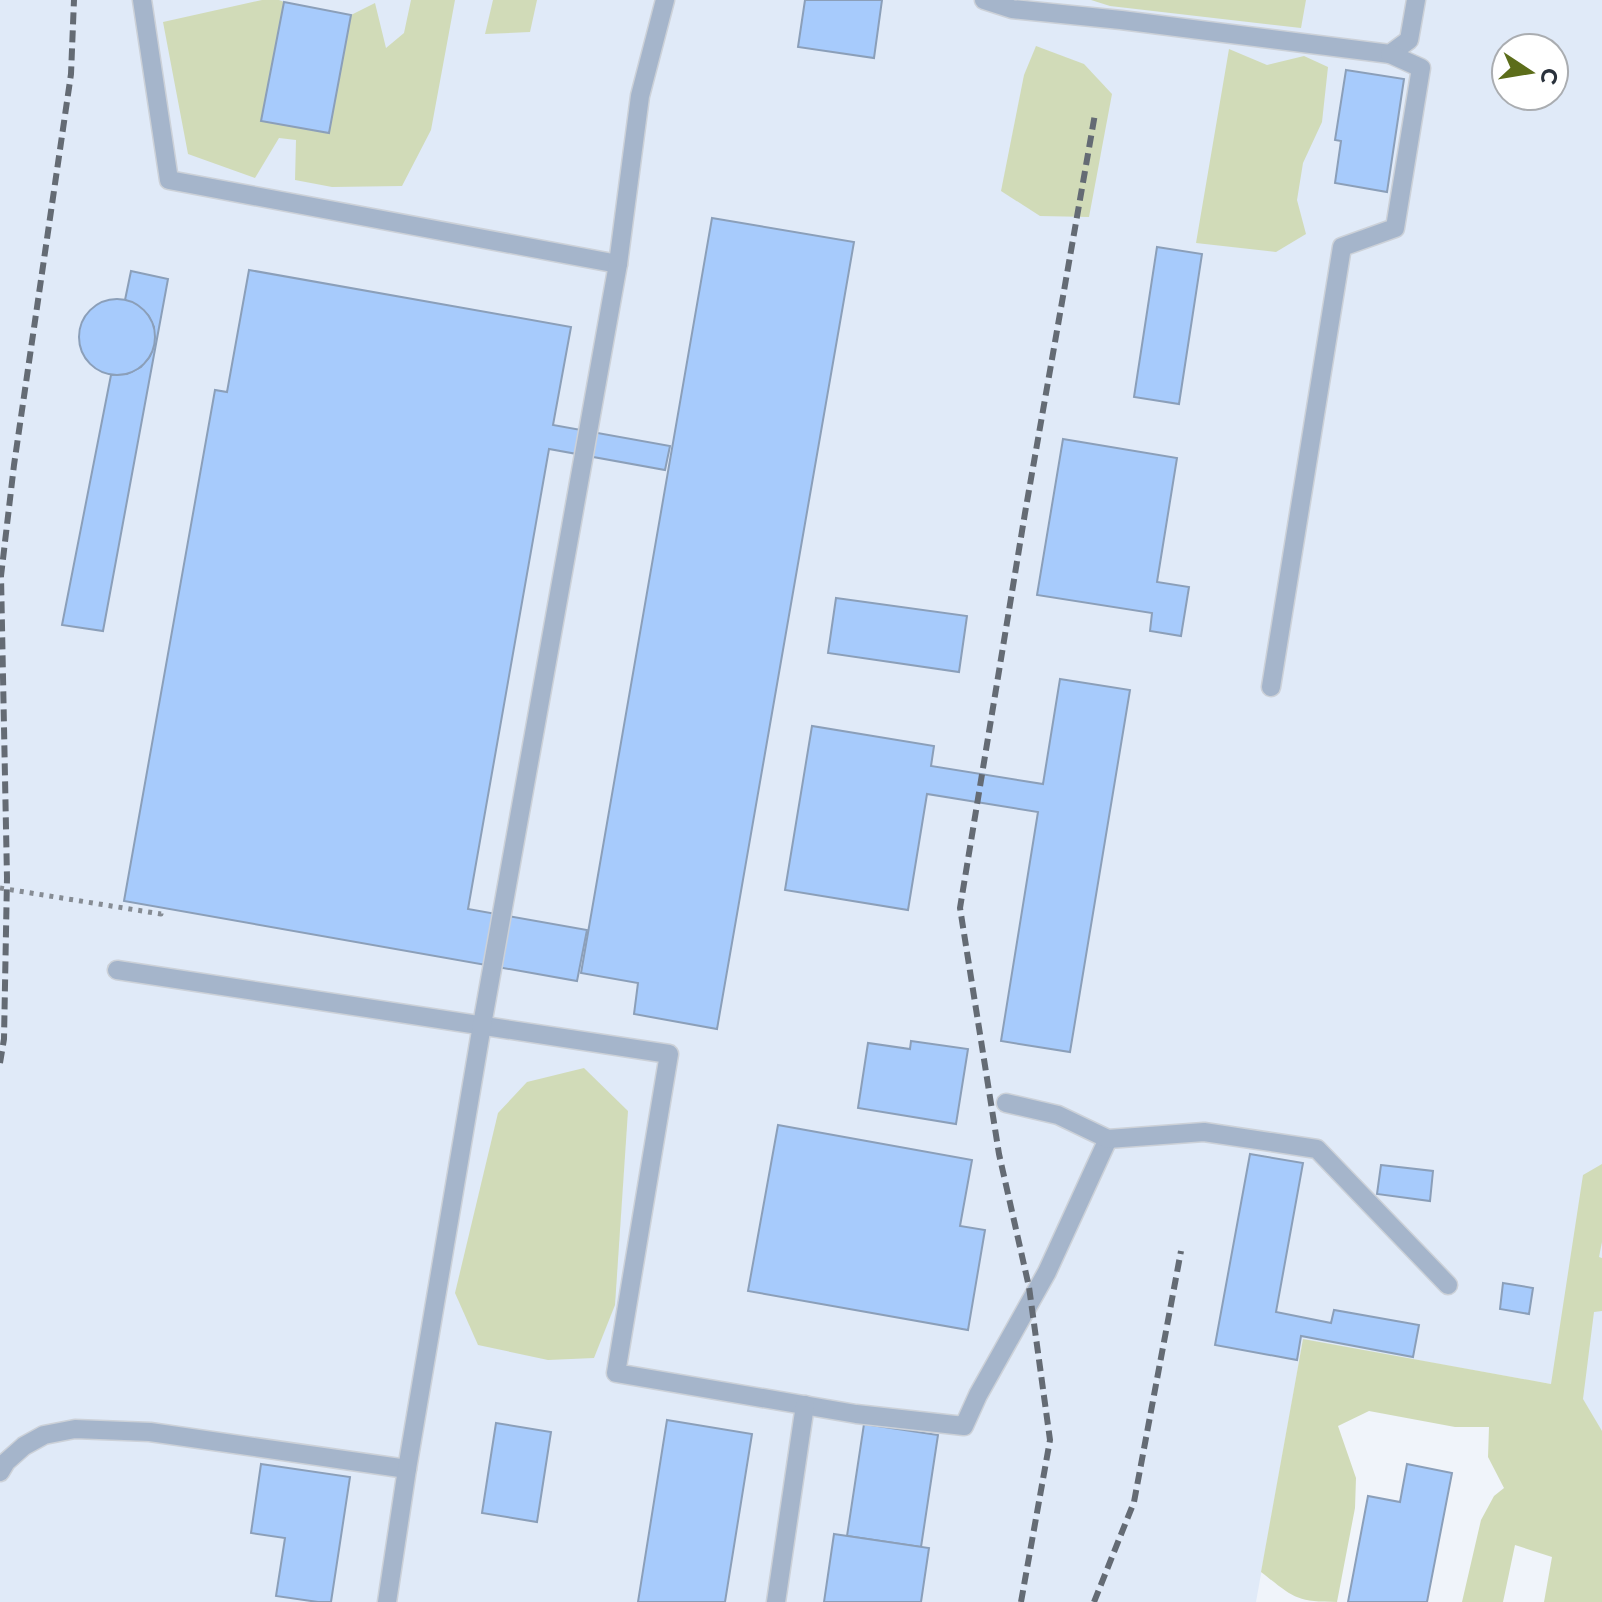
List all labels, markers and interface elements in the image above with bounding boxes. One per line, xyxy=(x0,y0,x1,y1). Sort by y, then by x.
north arrow xyxy=(1490,32,1570,112)
text: С xyxy=(1534,65,1564,87)

